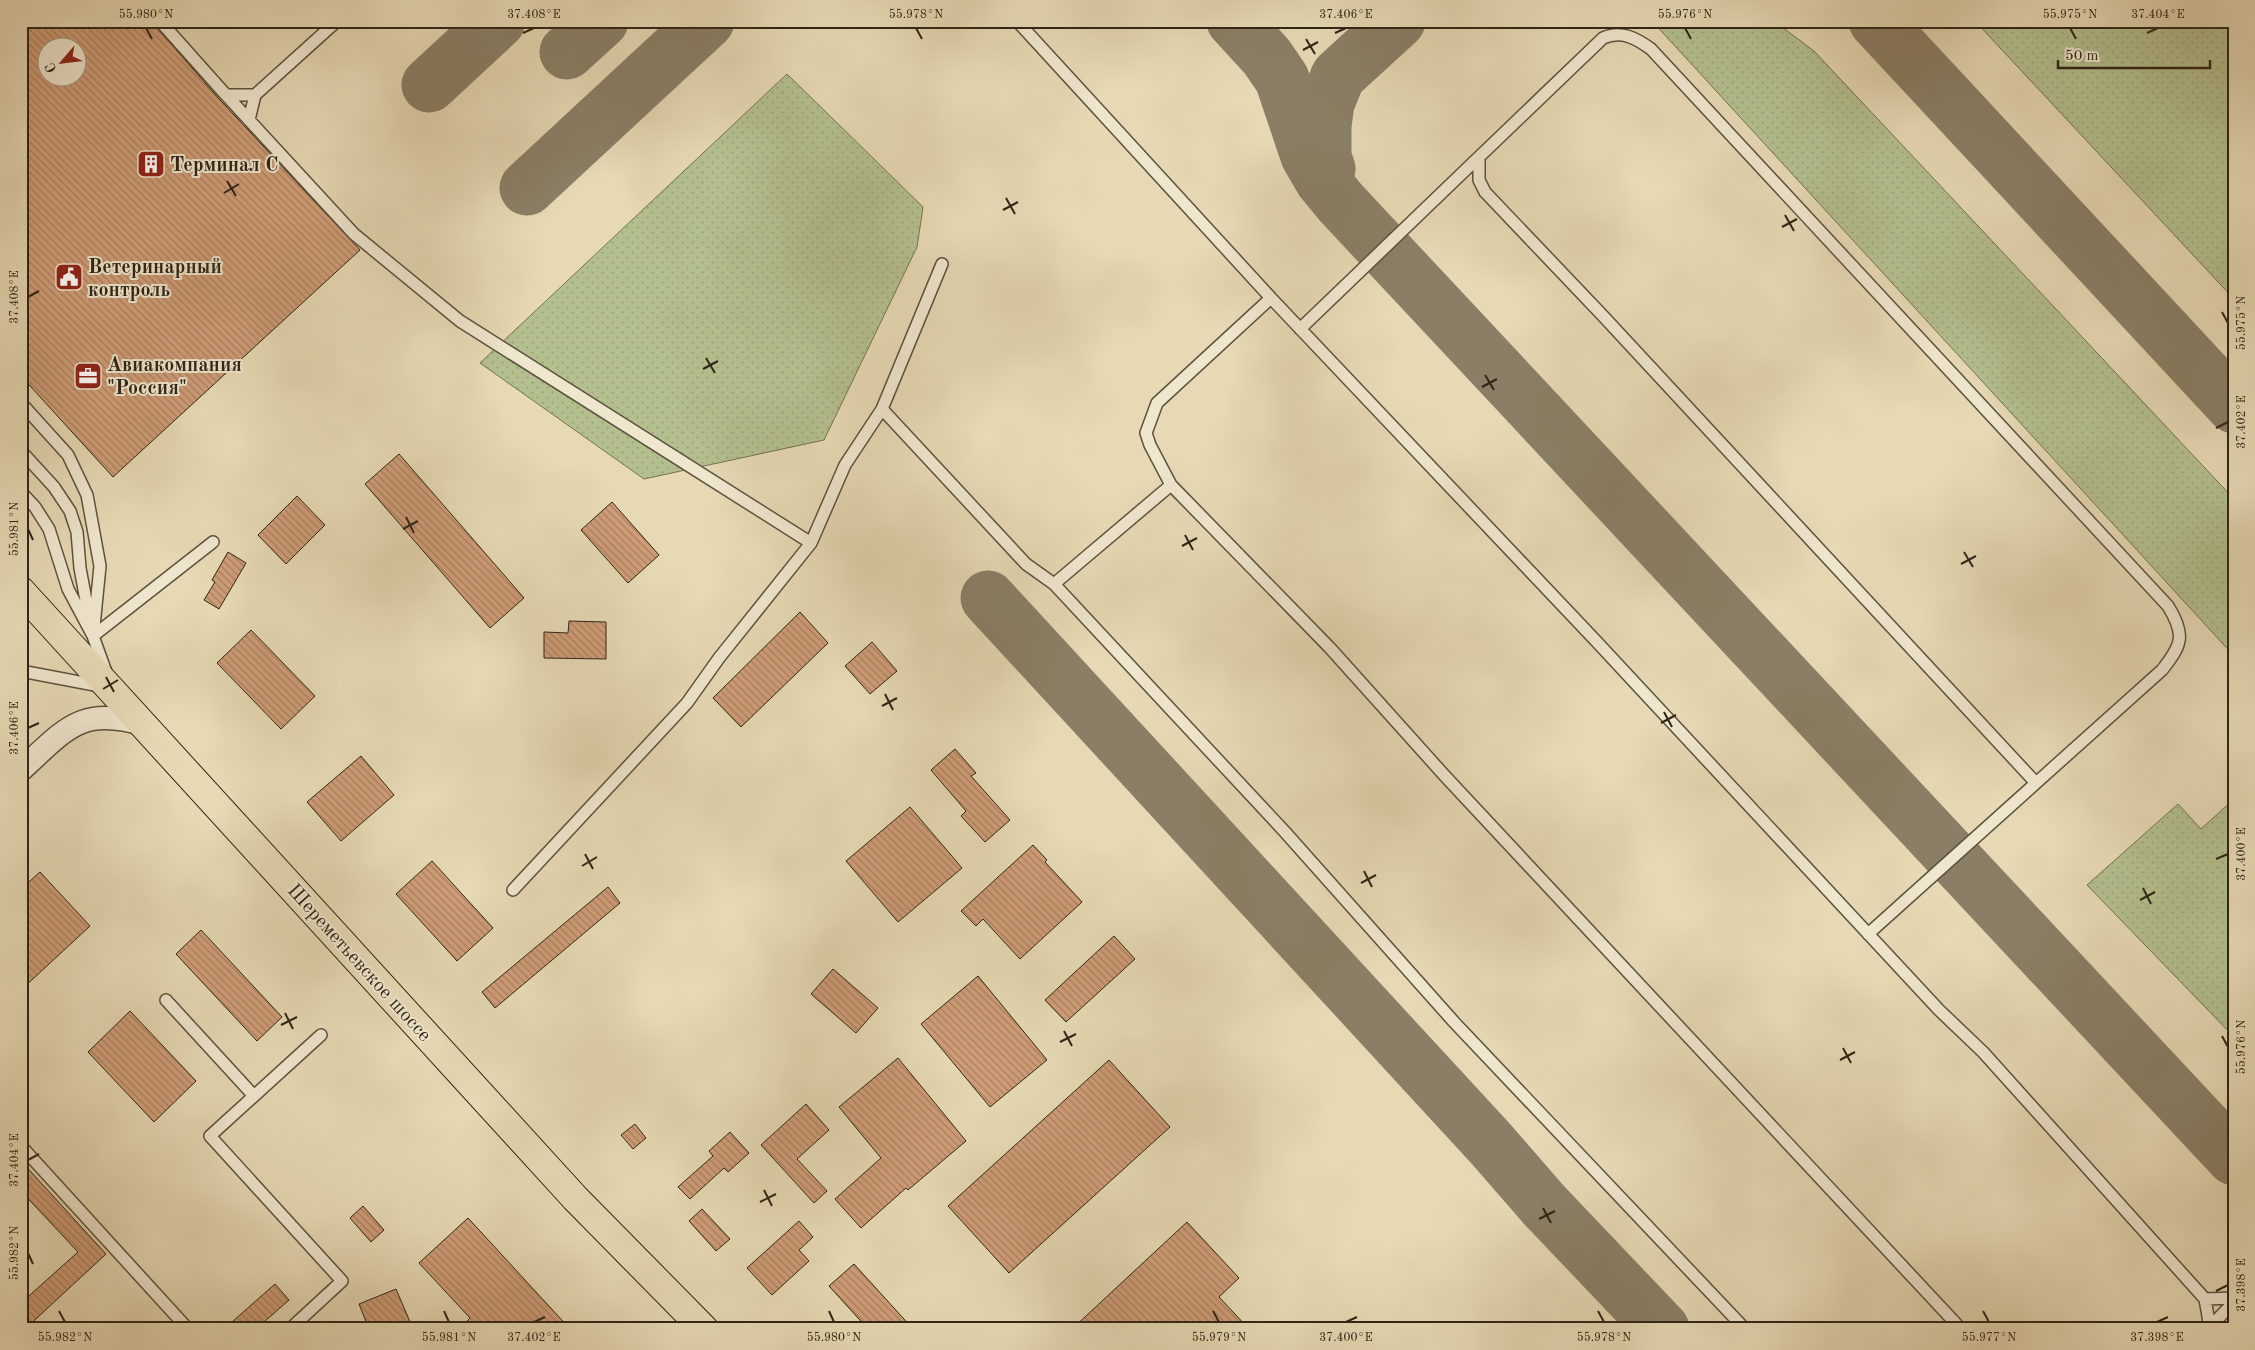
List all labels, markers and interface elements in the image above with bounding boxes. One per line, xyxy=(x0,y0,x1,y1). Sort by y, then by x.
text: 55.980°N xyxy=(119,8,173,21)
text: 55.978°N xyxy=(889,8,943,21)
text: 55.976°N xyxy=(1658,8,1712,21)
text: 55.975°N xyxy=(2043,8,2097,21)
text: 37.408°E xyxy=(507,9,561,21)
text: 37.406°E xyxy=(1319,9,1373,21)
text: 37.404°E xyxy=(2131,9,2185,21)
north arrow xyxy=(38,38,88,88)
scale bar xyxy=(2058,38,2210,70)
text: 50 m xyxy=(2065,49,2099,64)
text: С xyxy=(43,60,60,75)
building icon: Терминал C xyxy=(136,149,166,179)
place label: Терминал C xyxy=(170,156,279,176)
place label: Ветеринарный контроль xyxy=(88,258,222,301)
public building icon: Ветеринарный контроль xyxy=(54,262,84,292)
text: 37.408°E xyxy=(9,270,21,324)
text: 55.975°N xyxy=(2235,296,2248,350)
place label: Авиакомпания "Россия" xyxy=(107,356,242,399)
office icon: Авиакомпания "Россия" xyxy=(73,361,103,391)
text: 37.402°E xyxy=(2236,395,2248,449)
text: 55.981°N xyxy=(8,502,21,556)
text: 37.406°E xyxy=(9,701,21,755)
text: 37.400°E xyxy=(2236,827,2248,881)
street label: Шереметьевское шоссе xyxy=(283,881,434,1046)
text: 55.976°N xyxy=(2235,1020,2248,1074)
text: 37.404°E xyxy=(9,1133,21,1187)
text: 55.982°N xyxy=(8,1226,21,1280)
text: 37.398°E xyxy=(2236,1258,2248,1312)
text: 55.982°N xyxy=(38,1331,92,1344)
text: 55.981°N xyxy=(422,1331,476,1344)
text: 55.980°N xyxy=(807,1331,861,1344)
text: 55.979°N xyxy=(1192,1331,1246,1344)
text: 55.978°N xyxy=(1577,1331,1631,1344)
text: 55.977°N xyxy=(1962,1331,2016,1344)
text: 37.402°E xyxy=(507,1332,561,1344)
text: 37.400°E xyxy=(1319,1332,1373,1344)
text: 37.398°E xyxy=(2130,1332,2184,1344)

